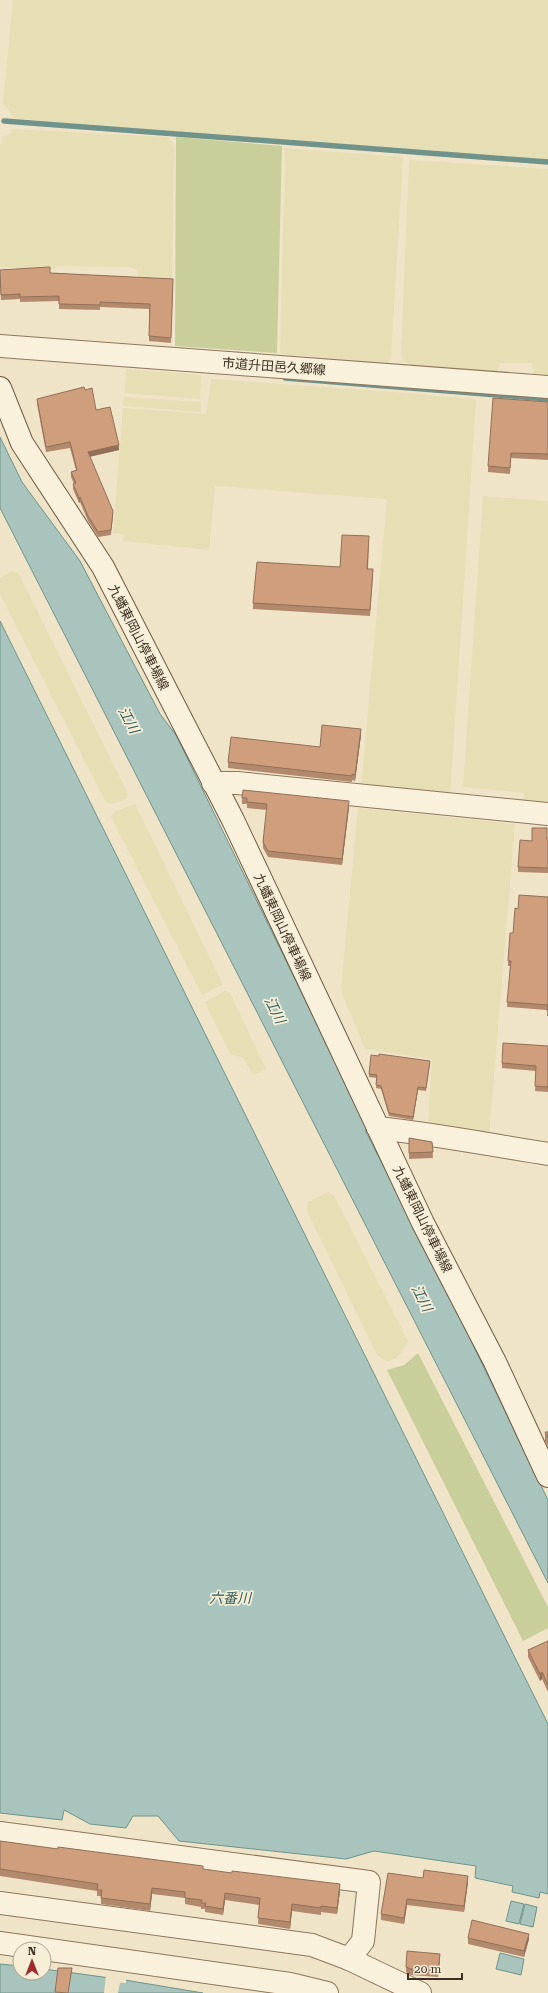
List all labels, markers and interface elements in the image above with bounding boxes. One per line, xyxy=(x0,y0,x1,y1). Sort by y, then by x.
street label: 市道升田邑久郷線 xyxy=(222,355,326,378)
street label: 九蟠東岡山停車場線 xyxy=(105,582,172,693)
water label: 江川 xyxy=(115,704,144,738)
street label: 九蟠東岡山停車場線 xyxy=(251,871,314,983)
water label: 江川 xyxy=(262,994,289,1028)
street label: 九蟠東岡山停車場線 xyxy=(390,1163,455,1275)
water label: 江川 xyxy=(409,1282,436,1316)
water label: 六番川 xyxy=(209,1590,253,1606)
north arrow xyxy=(12,1941,52,1981)
text: N xyxy=(28,1945,37,1958)
scale bar xyxy=(408,1955,462,1981)
text: 20 m xyxy=(414,1962,441,1976)

